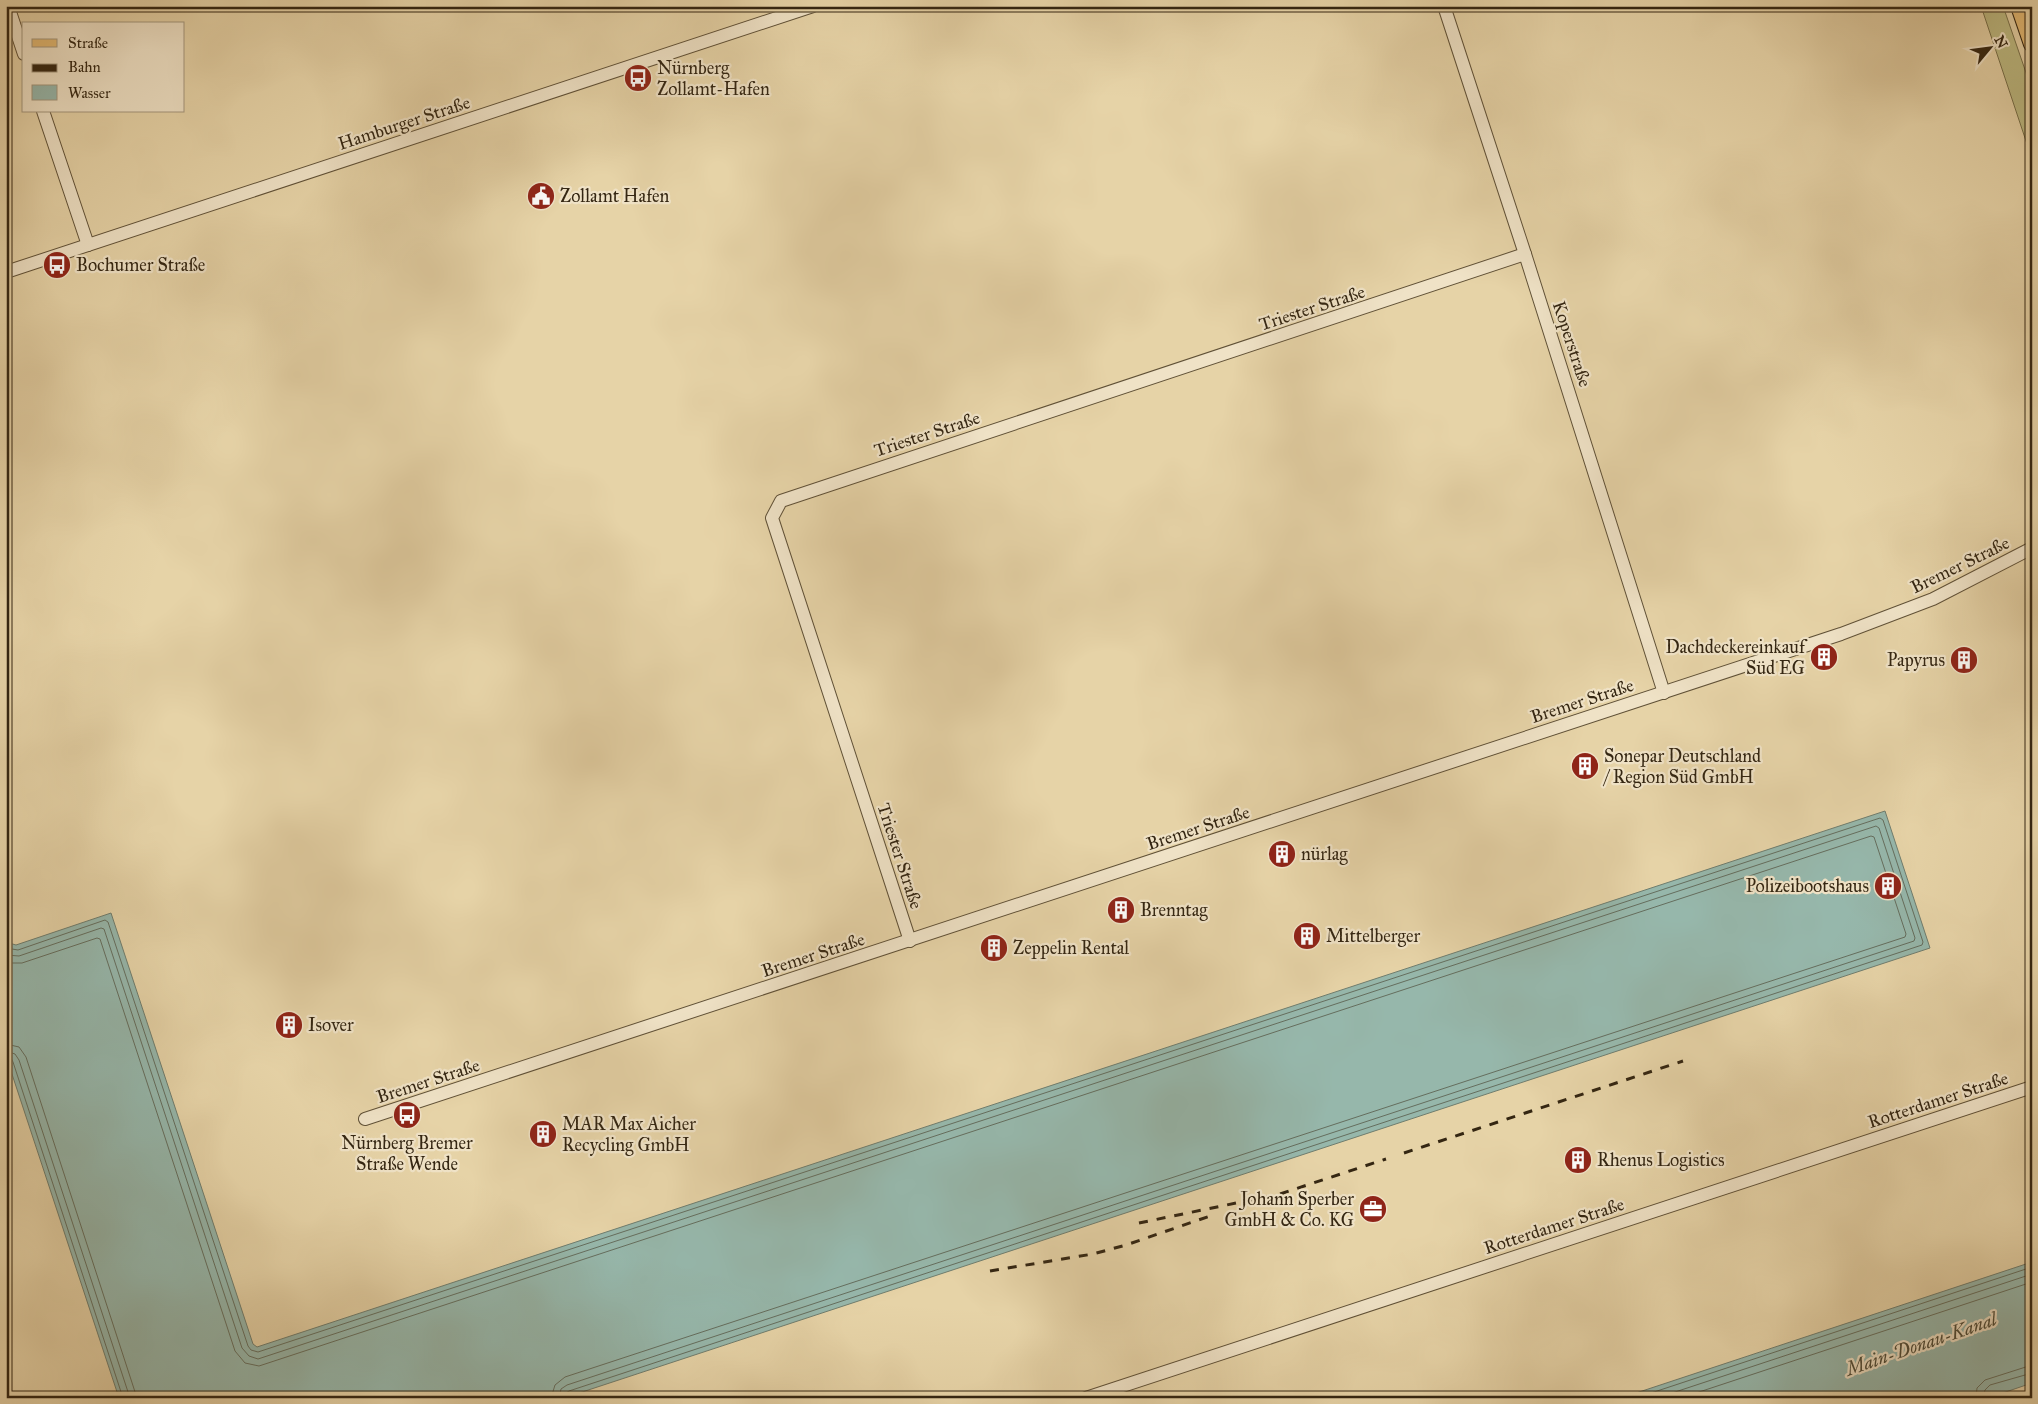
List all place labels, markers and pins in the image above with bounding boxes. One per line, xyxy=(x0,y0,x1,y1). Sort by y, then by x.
place label: Nürnberg Zollamt-Hafen xyxy=(657,57,770,100)
bus stop icon: Nürnberg Zollamt-Hafen xyxy=(623,63,653,93)
public building icon: Zollamt Hafen xyxy=(526,181,556,211)
place label: Zollamt Hafen xyxy=(560,185,670,207)
bus stop icon: Bochumer Straße xyxy=(42,250,72,280)
place label: Bochumer Straße xyxy=(76,254,205,276)
place label: Dachdeckereinkauf Süd EG xyxy=(1665,636,1808,679)
building icon: Dachdeckereinkauf Süd EG xyxy=(1809,642,1839,672)
building icon: Papyrus xyxy=(1949,645,1979,675)
place label: Papyrus xyxy=(1887,649,1945,671)
place label: Sonepar Deutschland / Region Süd GmbH xyxy=(1602,745,1761,789)
building icon: Sonepar Deutschland / Region Süd GmbH xyxy=(1570,751,1600,781)
building icon: nürlag xyxy=(1267,839,1297,869)
place label: nürlag xyxy=(1301,843,1348,866)
building icon: Polizeibootshaus xyxy=(1873,871,1903,901)
place label: Polizeibootshaus xyxy=(1746,875,1869,897)
building icon: Brenntag xyxy=(1106,895,1136,925)
place label: Brenntag xyxy=(1140,899,1208,922)
building icon: Mittelberger xyxy=(1292,921,1322,951)
place label: Mittelberger xyxy=(1326,925,1420,948)
building icon: Zeppelin Rental xyxy=(979,933,1009,963)
place label: Zeppelin Rental xyxy=(1013,937,1129,959)
building icon: Isover xyxy=(274,1010,304,1040)
place label: Isover xyxy=(308,1014,354,1036)
bus stop icon: Nürnberg Bremer Straße Wende xyxy=(392,1100,422,1130)
place label: MAR Max Aicher Recycling GmbH xyxy=(562,1113,696,1157)
building icon: MAR Max Aicher Recycling GmbH xyxy=(528,1119,558,1149)
place label: Nürnberg Bremer Straße Wende xyxy=(341,1132,473,1175)
building icon: Rhenus Logistics xyxy=(1563,1145,1593,1175)
place label: Rhenus Logistics xyxy=(1597,1149,1725,1172)
place label: Johann Sperber GmbH & Co. KG xyxy=(1224,1188,1354,1231)
office icon: Johann Sperber GmbH & Co. KG xyxy=(1358,1194,1388,1224)

